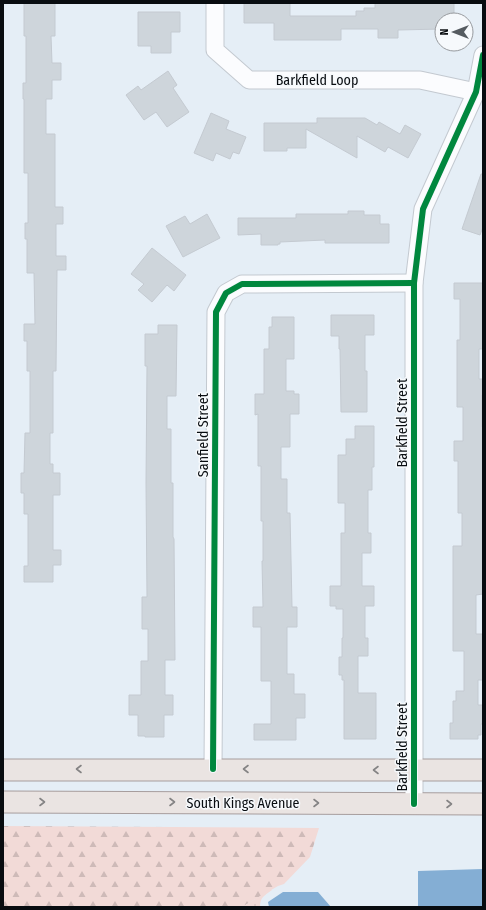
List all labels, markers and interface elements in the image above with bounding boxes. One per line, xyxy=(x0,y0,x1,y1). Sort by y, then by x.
north arrow xyxy=(434,12,474,52)
text: N xyxy=(438,29,451,35)
street label: Barkfield Loop xyxy=(276,72,358,89)
street label: Barkfield Street xyxy=(394,378,411,468)
street label: Sanfield Street xyxy=(195,392,212,477)
street label: Barkfield Street xyxy=(394,702,411,792)
one-way arrow xyxy=(76,765,82,774)
one-way arrow xyxy=(243,765,249,773)
one-way arrow xyxy=(373,766,379,774)
street label: South Kings Avenue xyxy=(186,795,300,812)
one-way arrow xyxy=(39,798,45,806)
one-way arrow xyxy=(169,798,175,806)
one-way arrow xyxy=(313,799,319,807)
one-way arrow xyxy=(446,800,452,808)

